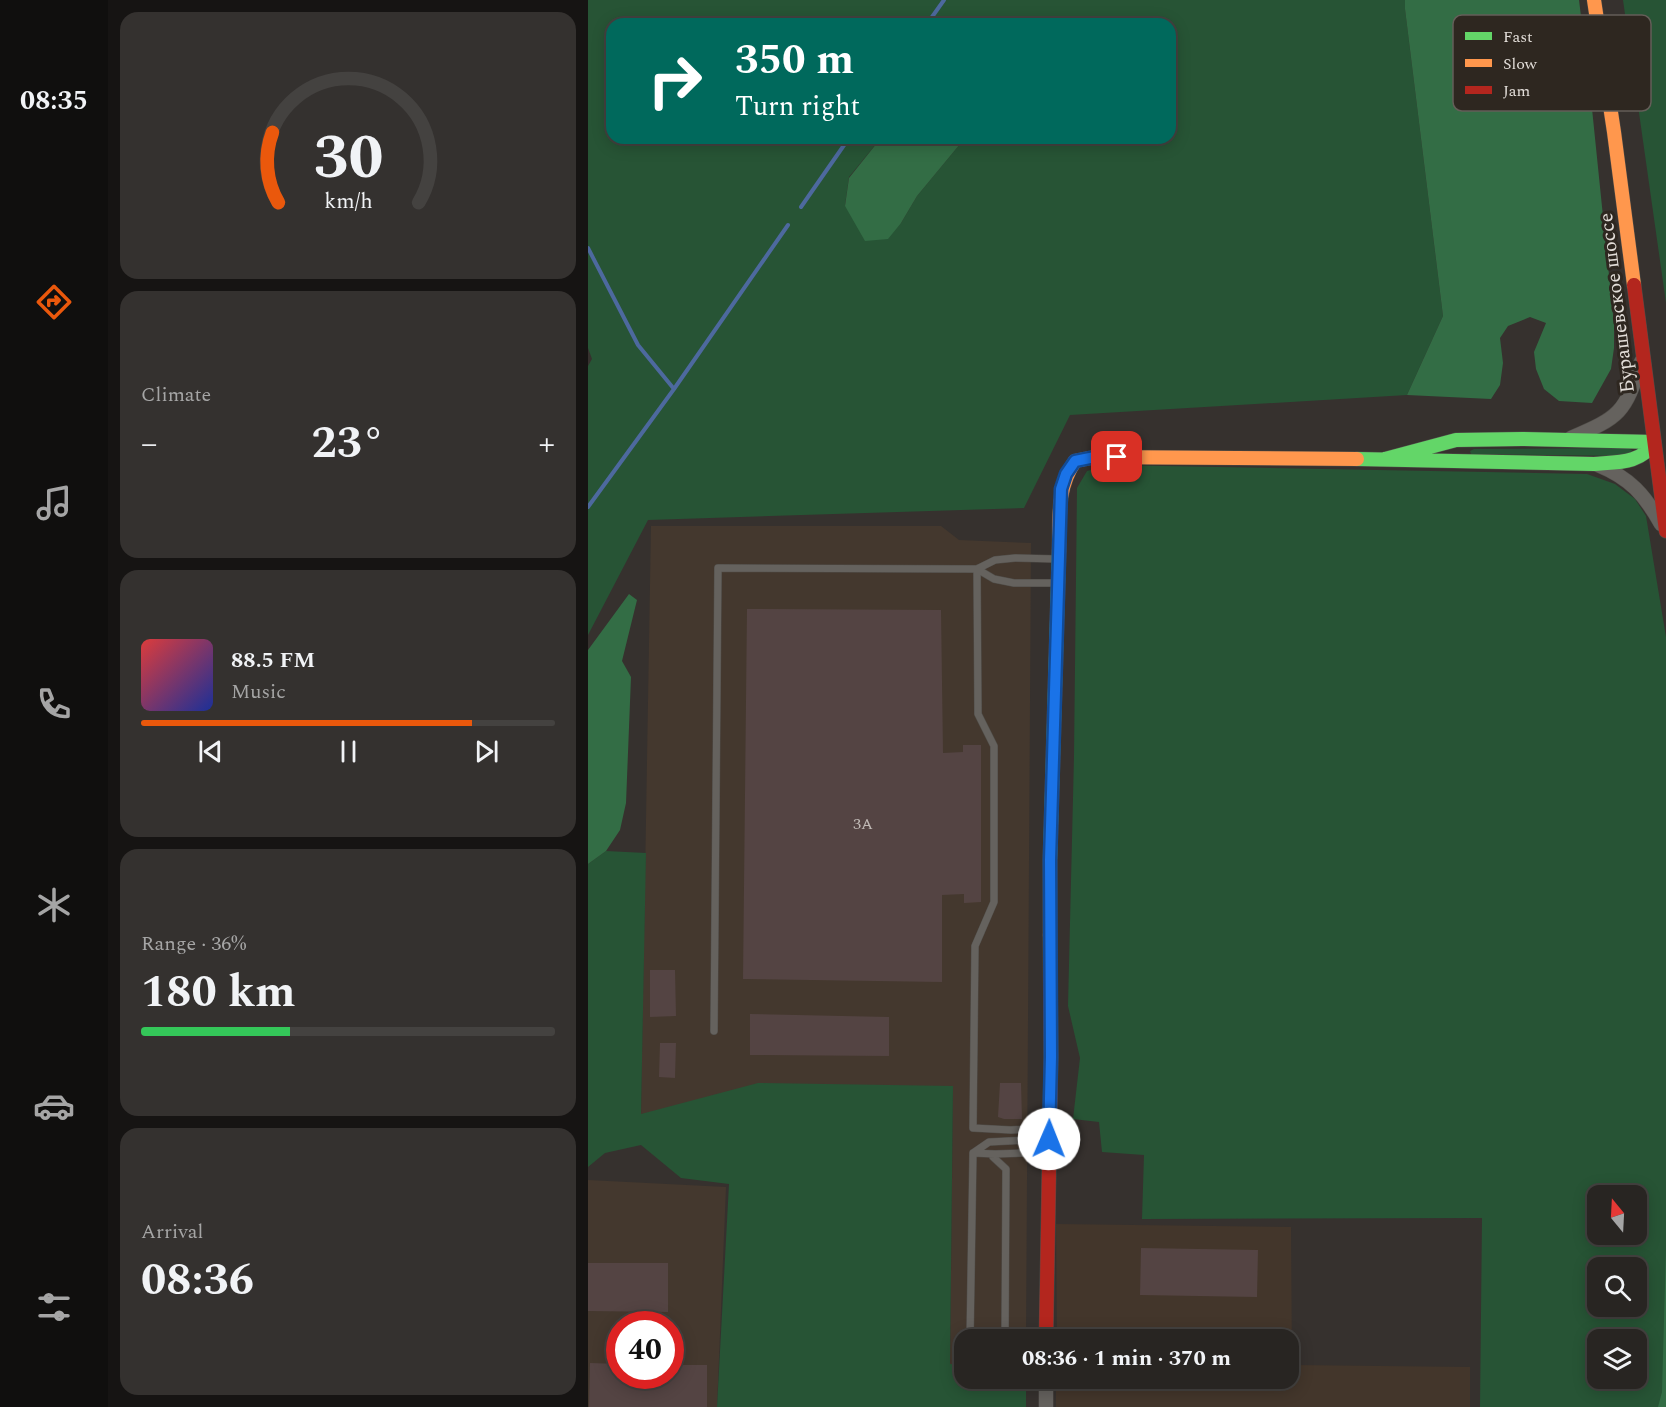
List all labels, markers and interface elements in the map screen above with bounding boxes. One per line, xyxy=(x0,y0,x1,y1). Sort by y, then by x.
legend xyxy=(1453,15,1651,111)
text: Fast xyxy=(1503,25,1533,49)
text: 350 m xyxy=(735,29,854,92)
icon: right xyxy=(636,42,714,120)
text: Slow xyxy=(1503,52,1538,76)
text: Jam xyxy=(1503,79,1531,103)
text: 08:35 xyxy=(20,80,88,122)
text: Turn right xyxy=(735,86,860,128)
text: 30 xyxy=(313,111,383,206)
text: km/h xyxy=(324,185,372,218)
street label: Бурашевское шоссе xyxy=(1591,211,1643,395)
icon: directions xyxy=(33,281,75,323)
text: Climate xyxy=(141,380,211,410)
text: 23° xyxy=(312,409,385,478)
text: − xyxy=(141,419,158,469)
text: + xyxy=(539,419,555,469)
pin xyxy=(1091,431,1142,482)
icon: arrive xyxy=(1100,440,1133,473)
icon: music xyxy=(33,482,75,524)
text: 88.5 FM xyxy=(231,644,315,677)
text: Music xyxy=(231,677,286,707)
icon: phone xyxy=(33,683,75,725)
icon: previous xyxy=(194,735,227,768)
icon: pause xyxy=(332,735,365,768)
icon: next xyxy=(470,735,503,768)
house number: 3А xyxy=(853,812,873,836)
icon: climate xyxy=(33,884,75,926)
text: Range · 36% xyxy=(141,929,246,959)
text: 180 km xyxy=(141,958,296,1027)
icon: car xyxy=(33,1085,75,1127)
position arrow xyxy=(1017,1107,1081,1171)
north arrow xyxy=(1587,1185,1647,1245)
map controls xyxy=(1587,1185,1647,1389)
text: Arrival xyxy=(141,1217,203,1247)
text: 08:36 xyxy=(141,1246,254,1315)
button: search xyxy=(1587,1257,1647,1317)
icon: filters xyxy=(33,1286,75,1328)
speed limit sign: 40 xyxy=(606,1311,684,1389)
button: layers xyxy=(1587,1329,1647,1389)
text: 08:36 · 1 min · 370 m xyxy=(1022,1342,1231,1375)

